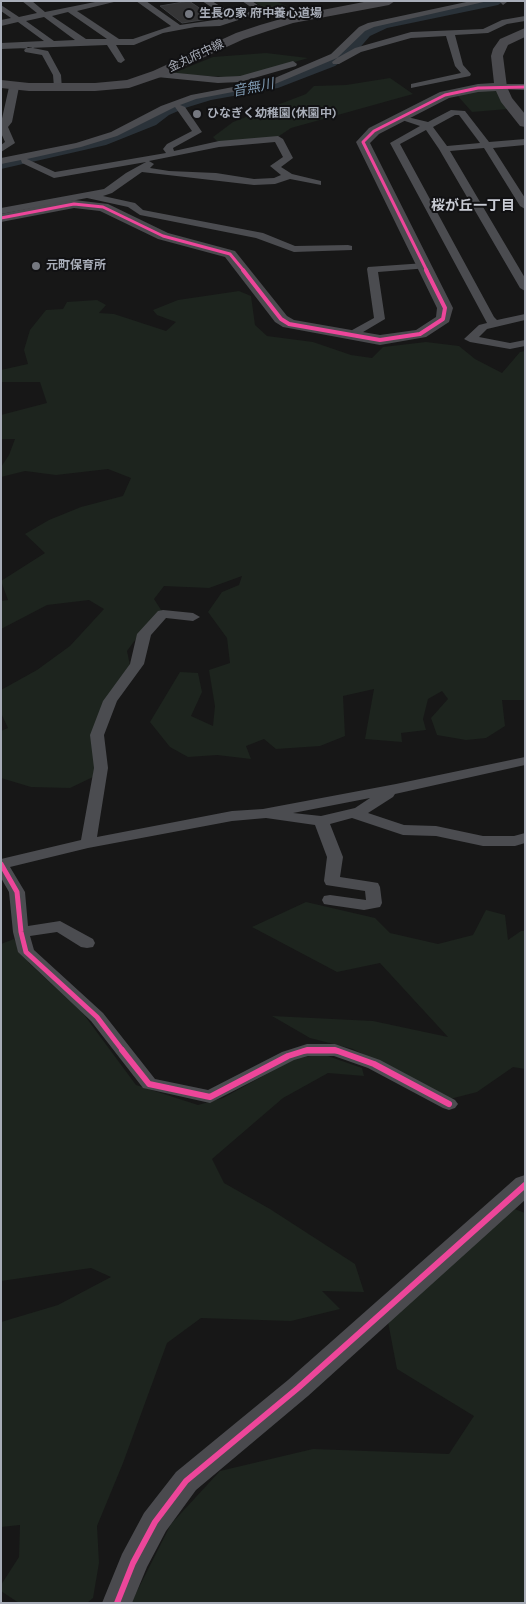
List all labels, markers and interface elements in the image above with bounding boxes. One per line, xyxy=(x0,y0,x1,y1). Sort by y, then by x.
place label: 生長の家 府中養心道場 xyxy=(199,7,322,21)
marker: 生長の家 府中養心道場 xyxy=(183,8,195,20)
street label: 金丸府中線 xyxy=(166,37,226,75)
water label: 音無川 xyxy=(231,76,275,100)
place label: ひなぎく幼稚園(休園中) xyxy=(207,107,337,121)
marker: ひなぎく幼稚園(休園中) xyxy=(191,108,203,120)
district label: 桜が丘一丁目 xyxy=(431,198,515,214)
place label: 元町保育所 xyxy=(46,259,106,273)
marker: 元町保育所 xyxy=(30,260,42,272)

